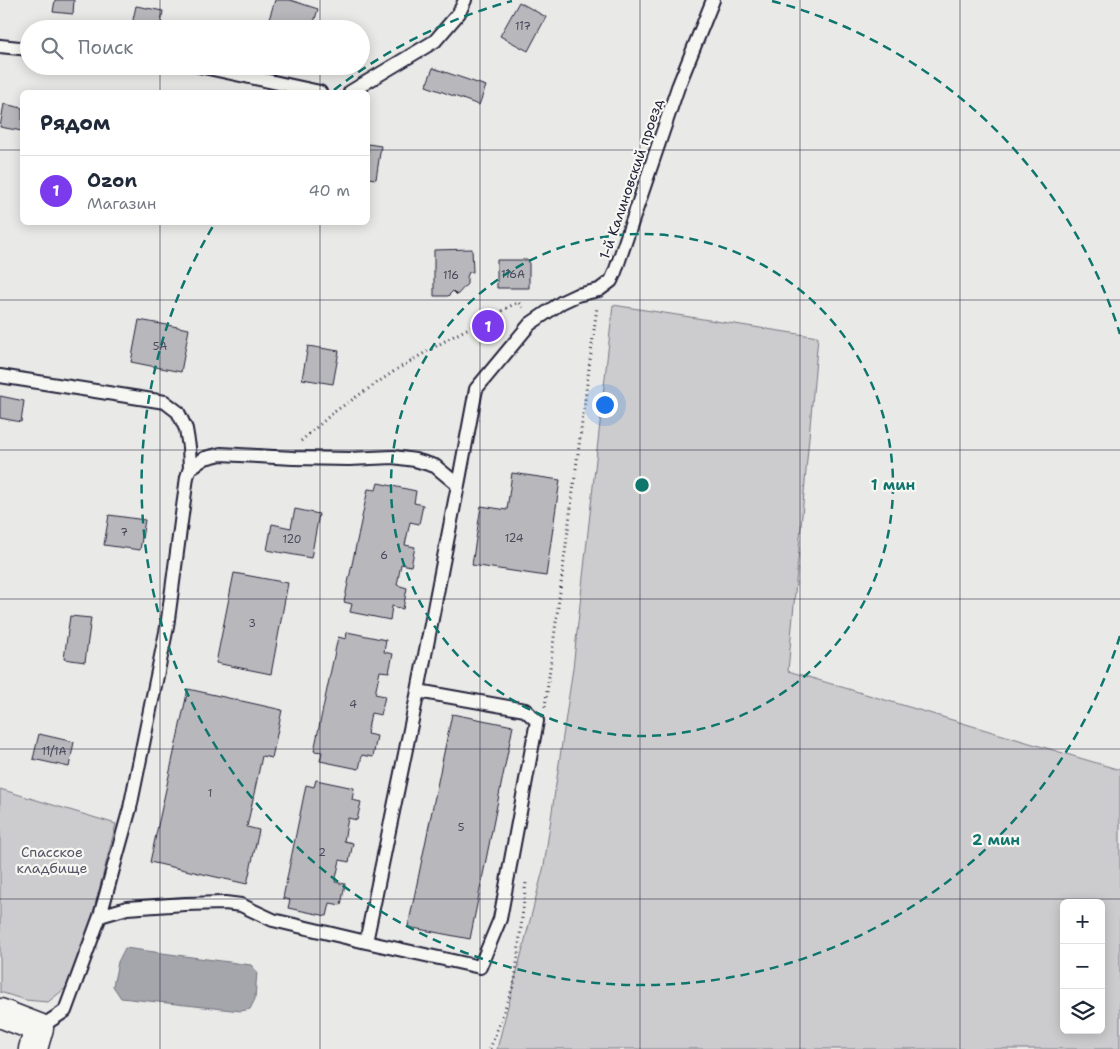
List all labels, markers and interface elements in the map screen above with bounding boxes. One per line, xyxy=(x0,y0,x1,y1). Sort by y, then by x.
house number: 117 xyxy=(515,19,531,34)
search box xyxy=(20,20,370,75)
icon: search xyxy=(38,34,66,62)
text: Поиск xyxy=(78,35,133,60)
street label: 1-й Калиновский проезд xyxy=(595,96,667,262)
text: Рядом xyxy=(40,109,110,137)
text: Ozon xyxy=(87,168,137,193)
text: 1 xyxy=(52,180,60,201)
text: 40 m xyxy=(308,180,350,201)
text: Магазин xyxy=(87,193,156,214)
house number: 116А xyxy=(501,267,525,282)
house number: 116 xyxy=(443,268,459,283)
pin: 1 xyxy=(472,307,504,345)
house number: 5А xyxy=(153,339,167,354)
your location xyxy=(592,392,618,418)
text: 1 мин xyxy=(871,475,915,495)
centre of rings xyxy=(633,476,651,494)
house number: 7 xyxy=(120,525,128,540)
house number: 124 xyxy=(505,531,524,546)
house number: 120 xyxy=(282,532,302,547)
house number: 6 xyxy=(380,548,388,563)
house number: 3 xyxy=(248,616,256,631)
house number: 4 xyxy=(349,697,357,712)
house number: 11/1А xyxy=(42,744,67,759)
house number: 1 xyxy=(208,786,212,801)
house number: 5 xyxy=(458,820,465,835)
text: 2 мин xyxy=(972,830,1020,850)
park label: Спасское кладбище xyxy=(17,843,88,877)
house number: 2 xyxy=(318,845,326,860)
map controls xyxy=(1060,899,1105,1034)
button: + xyxy=(1060,899,1105,944)
button: − xyxy=(1060,944,1105,989)
button: layers xyxy=(1060,989,1105,1034)

